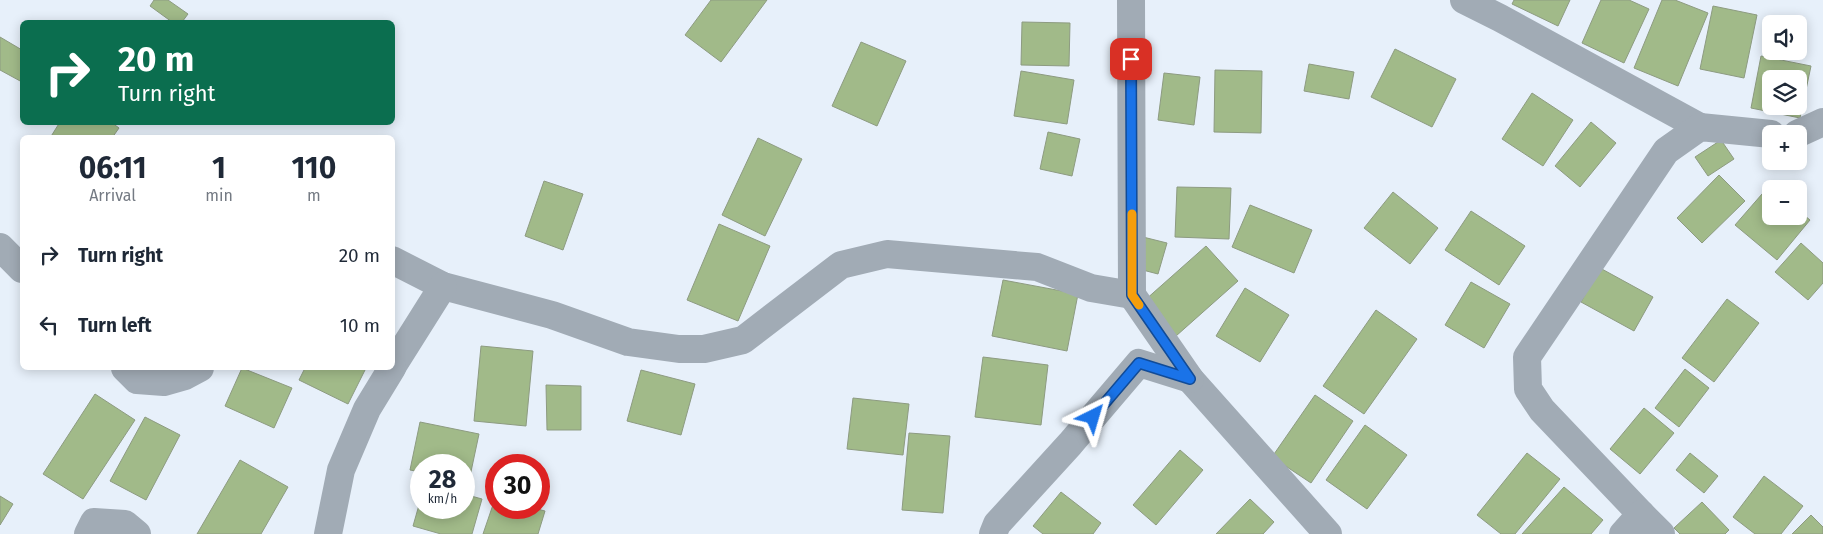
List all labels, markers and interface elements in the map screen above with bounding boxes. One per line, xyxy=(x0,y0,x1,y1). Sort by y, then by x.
map controls xyxy=(1762,15,1807,225)
button: sound xyxy=(1762,15,1807,60)
text: 20 m xyxy=(118,38,194,80)
pin xyxy=(1110,38,1152,80)
icon: right xyxy=(35,40,100,105)
icon: arrive xyxy=(1117,45,1145,73)
button: layers xyxy=(1762,70,1807,115)
text: Turn right xyxy=(118,80,215,107)
button: + xyxy=(1762,125,1807,170)
text: 06:11 xyxy=(79,150,147,186)
text: 1 xyxy=(212,150,226,186)
text: 110 xyxy=(291,150,336,186)
button: − xyxy=(1762,180,1807,225)
text: Arrival xyxy=(89,186,136,205)
text: min xyxy=(205,186,233,205)
text: m xyxy=(307,186,321,205)
icon: right xyxy=(35,241,63,269)
text: Turn right xyxy=(78,244,163,267)
text: 20 m xyxy=(339,244,380,267)
icon: left xyxy=(35,311,63,339)
text: Turn left xyxy=(78,314,152,337)
text: 10 m xyxy=(340,314,380,337)
position arrow xyxy=(1066,390,1118,442)
speed limit sign: 30 xyxy=(485,454,550,519)
text: 28 xyxy=(429,465,456,495)
text: km/h xyxy=(428,492,457,506)

